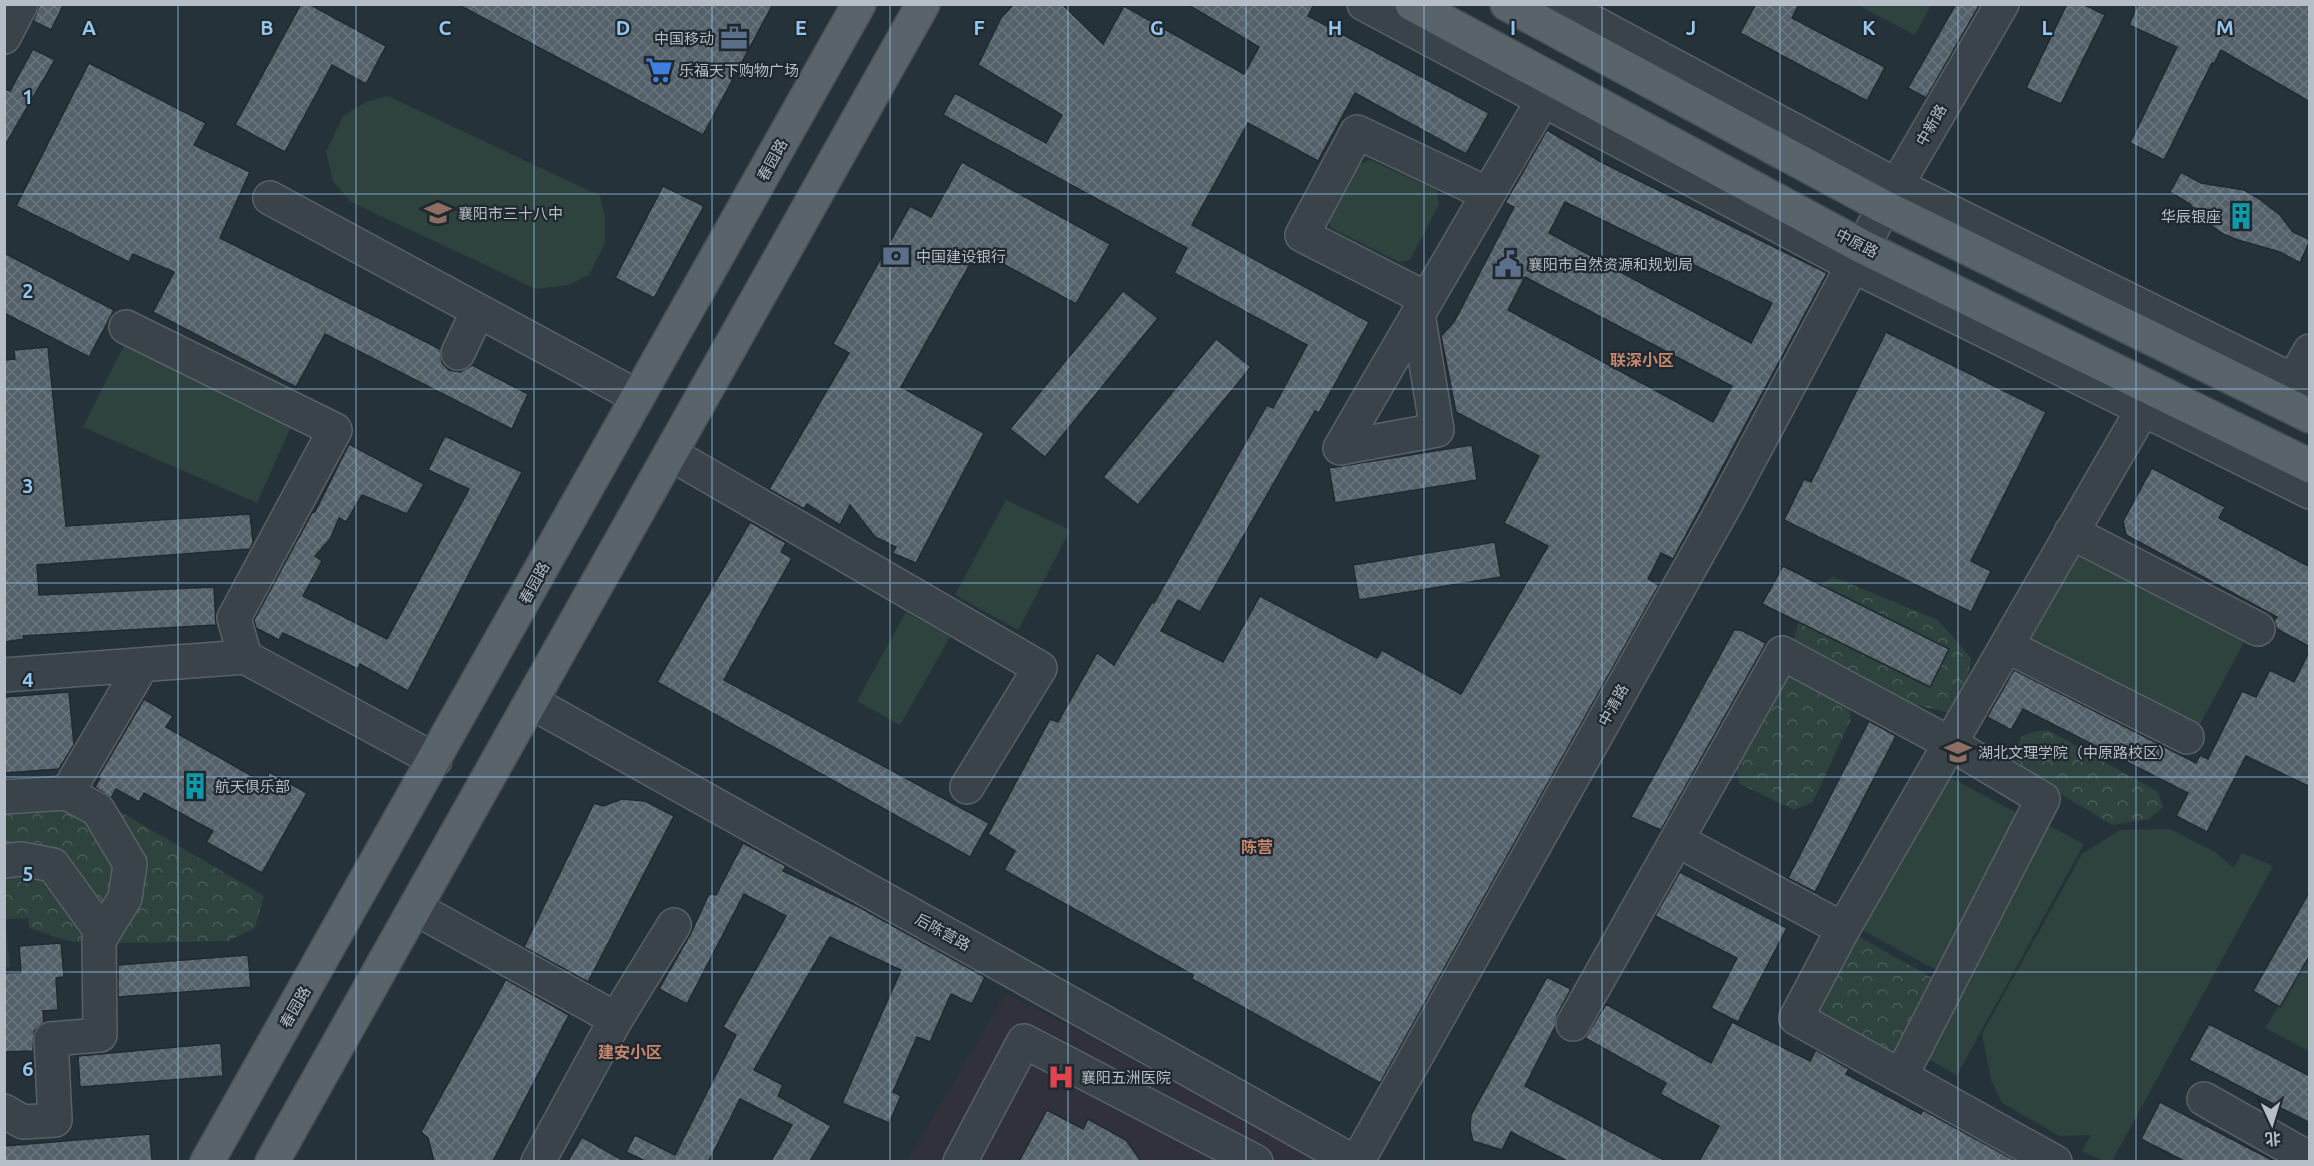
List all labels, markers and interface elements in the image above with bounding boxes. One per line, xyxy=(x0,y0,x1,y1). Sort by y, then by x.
text: A xyxy=(82,16,96,39)
text: B xyxy=(260,16,274,39)
text: C xyxy=(439,16,452,39)
text: D xyxy=(616,16,630,39)
text: E xyxy=(795,16,807,39)
text: F xyxy=(973,16,985,39)
text: G xyxy=(1150,16,1164,39)
text: H xyxy=(1328,16,1342,39)
text: I xyxy=(1510,16,1516,39)
text: J xyxy=(1686,16,1696,39)
text: K xyxy=(1862,16,1876,39)
text: L xyxy=(2042,16,2053,39)
text: M xyxy=(2216,16,2234,39)
office icon: 中国移动 xyxy=(719,23,749,53)
place label: 中国移动 xyxy=(654,30,714,47)
supermarket icon: 乐福天下购物广场 xyxy=(644,55,674,85)
place label: 乐福天下购物广场 xyxy=(679,62,799,79)
text: 1 xyxy=(22,85,34,108)
street label: 中新路 xyxy=(1912,101,1950,149)
street label: 春园路 xyxy=(754,136,790,184)
school or university icon: 襄阳市三十八中 xyxy=(423,198,453,228)
building icon: 华辰银座 xyxy=(2226,201,2256,231)
place label: 襄阳市三十八中 xyxy=(458,205,563,222)
place label: 华辰银座 xyxy=(2161,208,2221,225)
street label: 中原路 xyxy=(1833,225,1881,261)
bank icon: 中国建设银行 xyxy=(881,241,911,271)
place label: 中国建设银行 xyxy=(916,248,1006,265)
public building icon: 襄阳市自然资源和规划局 xyxy=(1493,249,1523,279)
place label: 襄阳市自然资源和规划局 xyxy=(1528,256,1693,273)
text: 2 xyxy=(22,279,34,302)
district label: 联深小区 xyxy=(1610,351,1674,369)
text: 3 xyxy=(22,474,34,497)
street label: 春园路 xyxy=(516,559,552,607)
text: 4 xyxy=(22,668,34,691)
street label: 中清路 xyxy=(1595,681,1631,729)
school or university icon: 湖北文理学院（中原路校区） xyxy=(1943,737,1973,767)
place label: 湖北文理学院（中原路校区） xyxy=(1978,744,2173,761)
building icon: 航天俱乐部 xyxy=(180,771,210,801)
place label: 航天俱乐部 xyxy=(215,778,290,795)
district label: 陈营 xyxy=(1241,838,1273,856)
text: 5 xyxy=(22,862,34,885)
street label: 后陈营路 xyxy=(913,910,973,954)
street label: 春园路 xyxy=(276,983,314,1031)
district label: 建安小区 xyxy=(598,1043,662,1061)
text: 6 xyxy=(22,1057,34,1080)
hospital icon: 襄阳五洲医院 xyxy=(1046,1062,1076,1092)
place label: 襄阳五洲医院 xyxy=(1081,1069,1171,1086)
north arrow xyxy=(2242,1094,2302,1154)
text: 北 xyxy=(2264,1129,2282,1149)

